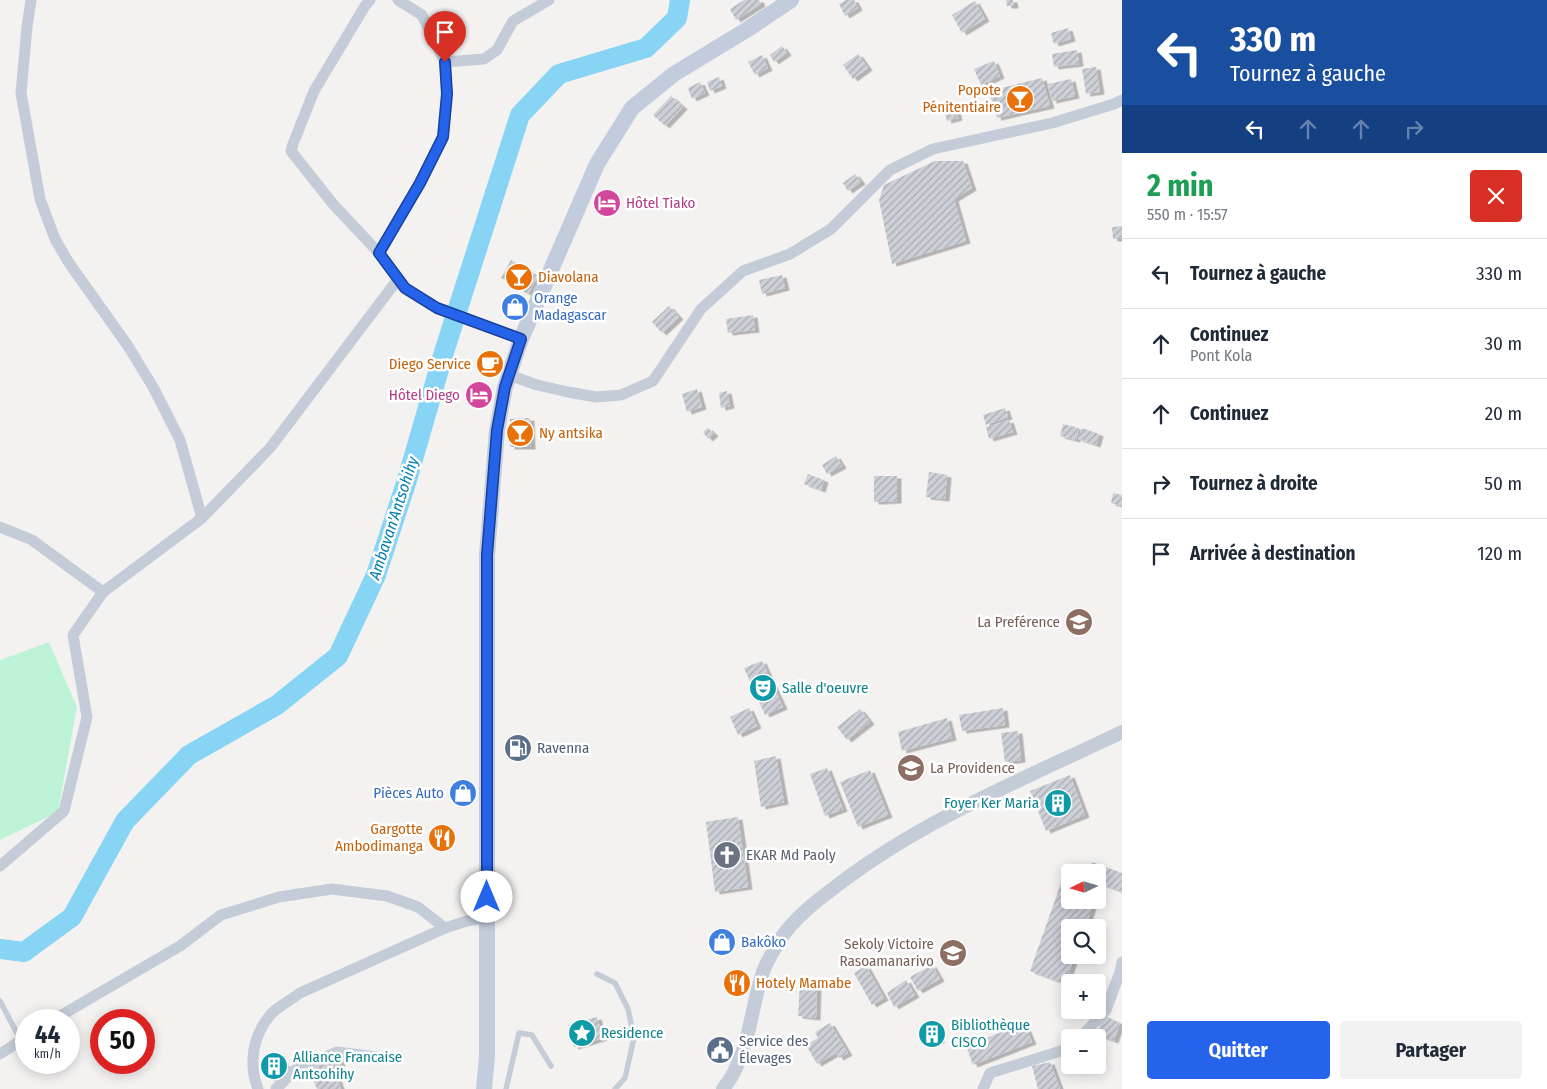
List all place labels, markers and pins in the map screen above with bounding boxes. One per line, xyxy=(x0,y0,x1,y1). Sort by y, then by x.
pin xyxy=(424,11,466,62)
place label: Popote Pénitentiaire xyxy=(922,81,1001,116)
bar icon: Popote Pénitentiaire xyxy=(1005,84,1035,114)
hotel icon: Hôtel Tiako xyxy=(592,188,622,218)
place label: Hôtel Tiako xyxy=(626,194,695,212)
bar icon: Diavolana xyxy=(504,262,534,292)
place label: Diavolana xyxy=(538,268,599,286)
place label: Orange Madagascar xyxy=(534,289,607,324)
shop icon: Orange Madagascar xyxy=(500,292,530,322)
cafe icon: Diego Service xyxy=(475,349,505,379)
place label: Diego Service xyxy=(389,355,471,373)
hotel icon: Hôtel Diego xyxy=(464,380,494,410)
place label: Hôtel Diego xyxy=(389,386,460,404)
bar icon: Ny antsika xyxy=(505,418,535,448)
place label: Ny antsika xyxy=(539,424,603,442)
school or university icon: La Preférence xyxy=(1064,607,1094,637)
place label: La Preférence xyxy=(977,613,1060,631)
theatre icon: Salle d'oeuvre xyxy=(748,673,778,703)
place label: Salle d'oeuvre xyxy=(782,679,868,697)
fuel station icon: Ravenna xyxy=(503,733,533,763)
place label: Ravenna xyxy=(537,739,589,757)
school or university icon: La Providence xyxy=(896,753,926,783)
place label: La Providence xyxy=(930,759,1015,777)
shop icon: Pièces Auto xyxy=(448,778,478,808)
place label: Pièces Auto xyxy=(373,784,444,802)
building icon: Foyer Ker Maria xyxy=(1043,788,1073,818)
place label: Foyer Ker Maria xyxy=(944,794,1039,812)
place label: Gargotte Ambodimanga xyxy=(335,820,423,855)
restaurant icon: Gargotte Ambodimanga xyxy=(427,823,457,853)
church icon: EKAR Md Paoly xyxy=(712,840,742,870)
place label: EKAR Md Paoly xyxy=(746,846,836,864)
shop icon: Bakôko xyxy=(707,927,737,957)
place label: Bakôko xyxy=(741,933,786,951)
place label: Sekoly Victoire Rasoamanarivo xyxy=(840,935,934,970)
school or university icon: Sekoly Victoire Rasoamanarivo xyxy=(938,938,968,968)
restaurant icon: Hotely Mamabe xyxy=(722,968,752,998)
place label: Hotely Mamabe xyxy=(756,974,851,992)
place label: Bibliothèque CISCO xyxy=(951,1016,1030,1051)
place icon: Residence xyxy=(567,1018,597,1048)
building icon: Bibliothèque CISCO xyxy=(917,1019,947,1049)
place label: Residence xyxy=(601,1024,663,1042)
place label: Service des Élevages xyxy=(739,1032,808,1067)
public building icon: Service des Élevages xyxy=(705,1035,735,1065)
place label: Alliance Francaise Antsohihy xyxy=(293,1048,402,1083)
building icon: Alliance Francaise Antsohihy xyxy=(259,1051,289,1081)

